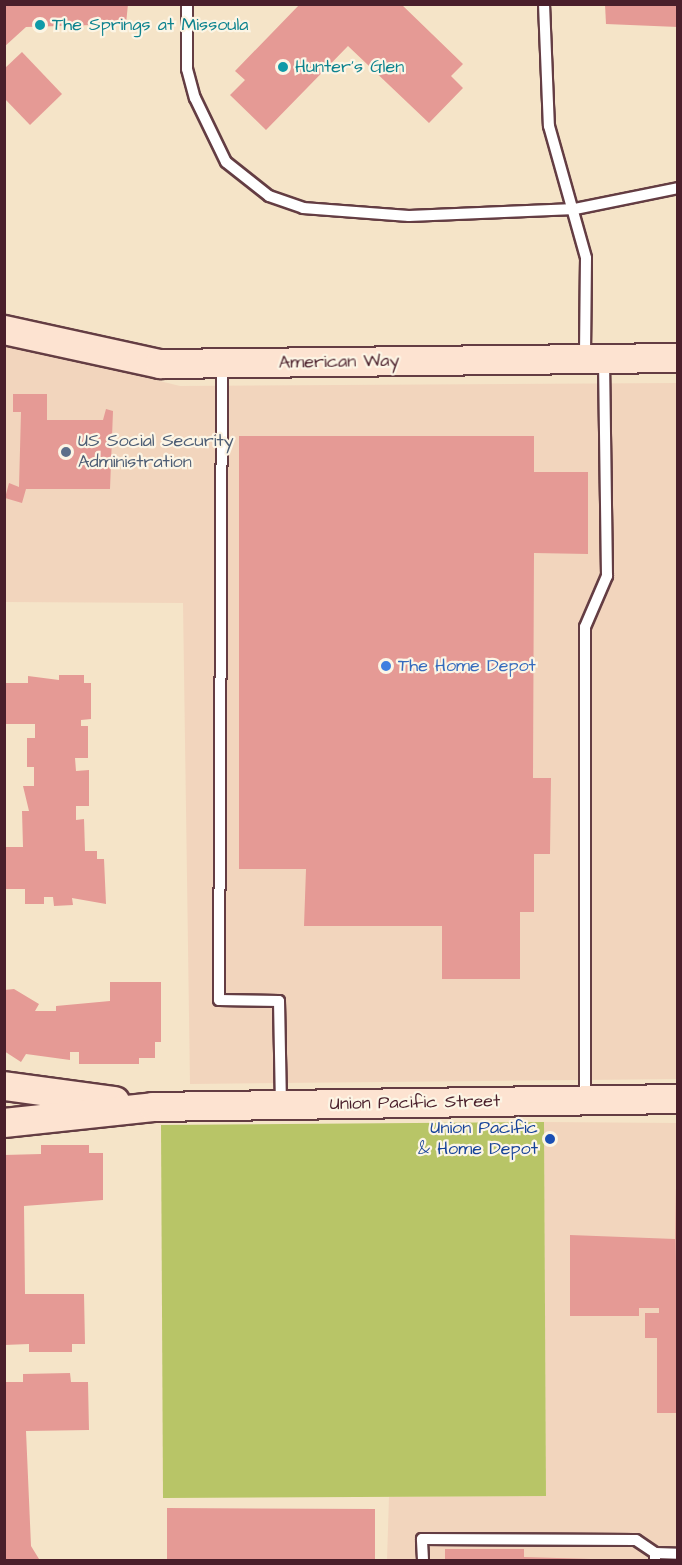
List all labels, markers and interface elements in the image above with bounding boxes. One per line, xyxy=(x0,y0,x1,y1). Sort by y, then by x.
place label: The Springs at Missoula xyxy=(52,14,248,36)
marker: The Springs at Missoula xyxy=(33,18,47,32)
place label: Hunter's Glen xyxy=(295,56,404,78)
marker: Hunter's Glen xyxy=(276,60,290,74)
street label: American Way xyxy=(278,350,400,374)
place label: US Social Security Administration xyxy=(78,431,234,474)
marker: US Social Security Administration xyxy=(59,445,73,459)
place label: The Home Depot xyxy=(398,655,536,677)
marker: The Home Depot xyxy=(379,659,393,673)
street label: Union Pacific Street xyxy=(330,1091,500,1115)
place label: Union Pacific & Home Depot xyxy=(418,1118,538,1160)
marker: Union Pacific & Home Depot xyxy=(543,1132,557,1146)

